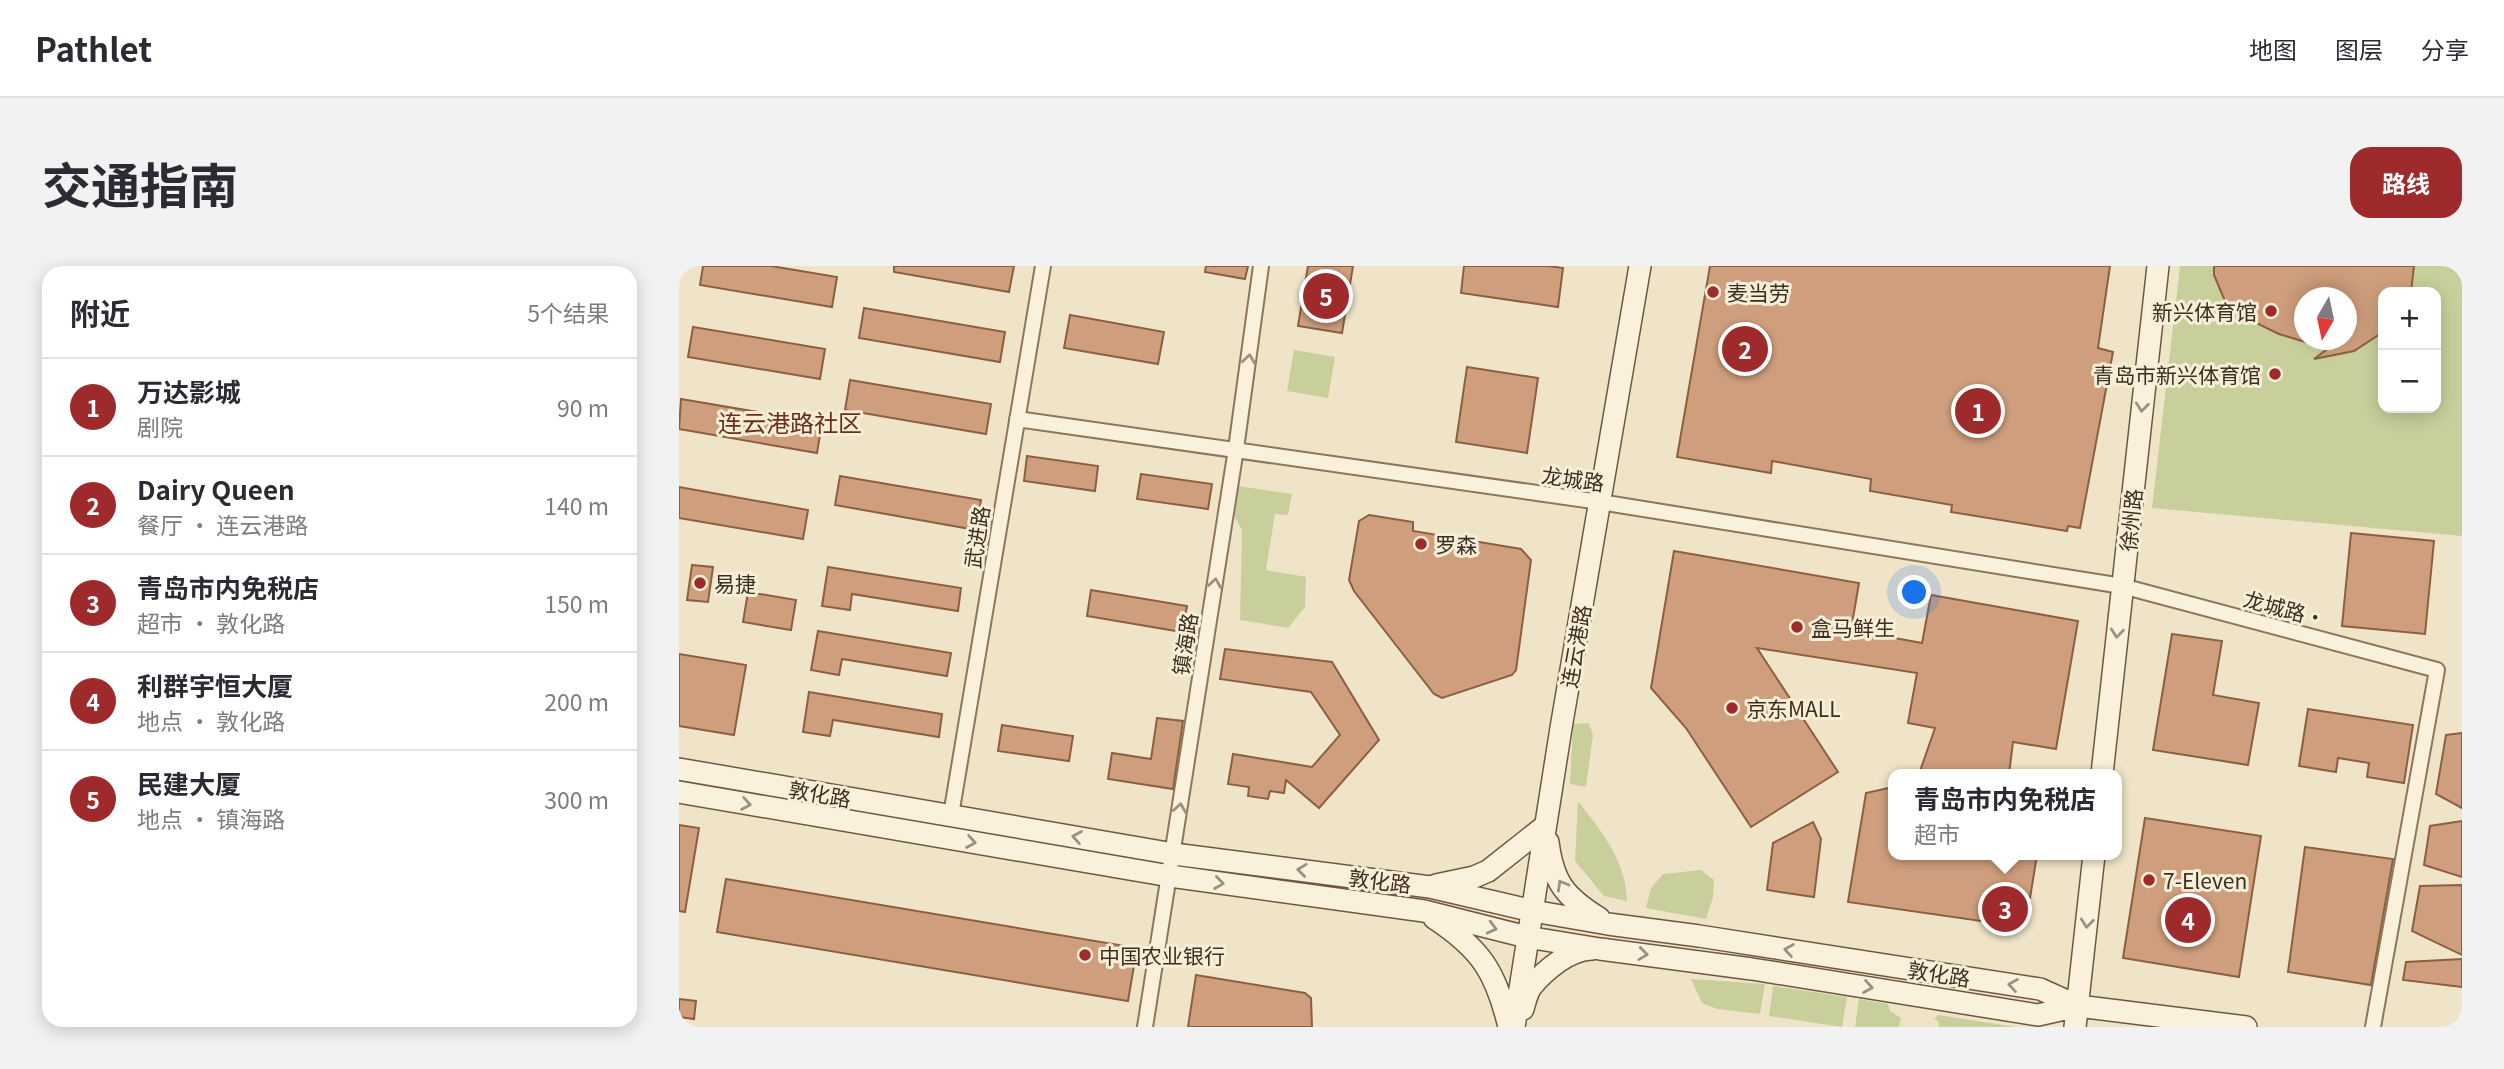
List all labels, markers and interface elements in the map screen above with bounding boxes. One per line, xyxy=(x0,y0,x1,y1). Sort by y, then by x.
text: Pathlet xyxy=(35,24,152,72)
text: 地图 xyxy=(2249,31,2297,66)
text: 图层 xyxy=(2335,31,2383,66)
text: 分享 xyxy=(2421,31,2469,66)
text: 交通指南 xyxy=(42,147,238,218)
button: 路线 xyxy=(2350,147,2462,218)
pin: 5 xyxy=(1303,270,1349,322)
place label: 麦当劳 xyxy=(1727,277,1790,307)
marker: 麦当劳 xyxy=(1705,284,1721,300)
north arrow xyxy=(2294,287,2357,350)
map controls xyxy=(2378,287,2441,413)
button: + xyxy=(2378,287,2441,350)
text: 附近 xyxy=(70,290,130,334)
text: 5个结果 xyxy=(527,295,609,329)
place label: 新兴体育馆 xyxy=(2152,296,2257,326)
marker: 新兴体育馆 xyxy=(2263,303,2279,319)
pin: 2 xyxy=(1722,323,1768,375)
button: − xyxy=(2378,350,2441,413)
one-way arrow xyxy=(1241,353,1256,364)
place label: 青岛市新兴体育馆 xyxy=(2093,359,2261,389)
marker: 青岛市新兴体育馆 xyxy=(2267,366,2283,382)
text: 万达影城 xyxy=(137,372,241,409)
pin: 1 xyxy=(1955,385,2001,437)
text: 1 xyxy=(86,390,100,424)
text: 90 m xyxy=(557,390,609,424)
one-way arrow xyxy=(2135,402,2150,413)
district label: 连云港路社区 xyxy=(718,404,862,439)
text: 剧院 xyxy=(137,409,183,443)
street label: 龙城路 xyxy=(1540,459,1606,497)
text: Dairy Queen xyxy=(137,470,295,507)
street label: 徐州路 xyxy=(2112,487,2148,553)
text: 2 xyxy=(86,488,100,522)
text: 140 m xyxy=(544,488,609,522)
street label: 武进路 xyxy=(956,504,996,570)
text: 餐厅 · 连云港路 xyxy=(137,507,308,541)
place label: 罗森 xyxy=(1435,529,1477,559)
marker: 罗森 xyxy=(1413,536,1429,552)
text: 青岛市内免税店 xyxy=(137,568,319,605)
place label: 易捷 xyxy=(714,568,756,598)
marker: 易捷 xyxy=(692,575,708,591)
your location xyxy=(1897,575,1931,609)
one-way arrow xyxy=(1207,578,1222,589)
street label: 龙城路· xyxy=(2241,583,2329,633)
text: 3 xyxy=(86,586,100,620)
text: 150 m xyxy=(544,586,609,620)
street label: 连云港路 xyxy=(1553,602,1597,690)
text: 超市 · 敦化路 xyxy=(137,605,285,639)
street label: 镇海路 xyxy=(1164,611,1204,677)
place label: 盒马鲜生 xyxy=(1811,612,1895,642)
marker: 盒马鲜生 xyxy=(1789,619,1805,635)
one-way arrow xyxy=(2110,627,2125,639)
text: 利群宇恒大厦 xyxy=(137,666,293,703)
text: 4 xyxy=(86,684,100,718)
text: 200 m xyxy=(544,684,609,718)
place label: 京东MALL xyxy=(1746,693,1841,723)
marker: 京东MALL xyxy=(1724,700,1740,716)
text: 地点 · 敦化路 xyxy=(137,703,285,737)
text: 民建大厦 xyxy=(137,764,241,801)
popup xyxy=(1888,769,2122,860)
street label: 敦化路 xyxy=(786,773,854,813)
text: 青岛市内免税店 xyxy=(1914,779,2096,816)
text: 5 xyxy=(86,782,100,816)
text: 300 m xyxy=(544,782,609,816)
one-way arrow xyxy=(740,796,752,811)
text: 地点 · 镇海路 xyxy=(137,801,285,835)
one-way arrow xyxy=(1173,803,1188,814)
text: 超市 xyxy=(1914,816,1960,850)
one-way arrow xyxy=(1071,830,1083,845)
one-way arrow xyxy=(965,834,976,849)
street label: 敦化路 xyxy=(1347,861,1413,899)
one-way arrow xyxy=(1296,863,1308,878)
place label: 7-Eleven xyxy=(2163,865,2247,895)
marker: 7-Eleven xyxy=(2141,872,2157,888)
one-way arrow xyxy=(1213,875,1225,890)
one-way arrow xyxy=(1557,879,1570,892)
pin: 3 xyxy=(1982,883,2028,935)
pin: 4 xyxy=(2165,894,2211,946)
one-way arrow xyxy=(2079,917,2094,928)
one-way arrow xyxy=(1486,920,1498,934)
place label: 中国农业银行 xyxy=(1099,940,1225,970)
one-way arrow xyxy=(1783,943,1795,958)
marker: 中国农业银行 xyxy=(1077,947,1093,963)
one-way arrow xyxy=(1638,947,1649,962)
street label: 敦化路 xyxy=(1906,953,1972,993)
one-way arrow xyxy=(2007,978,2019,993)
one-way arrow xyxy=(1863,979,1874,994)

